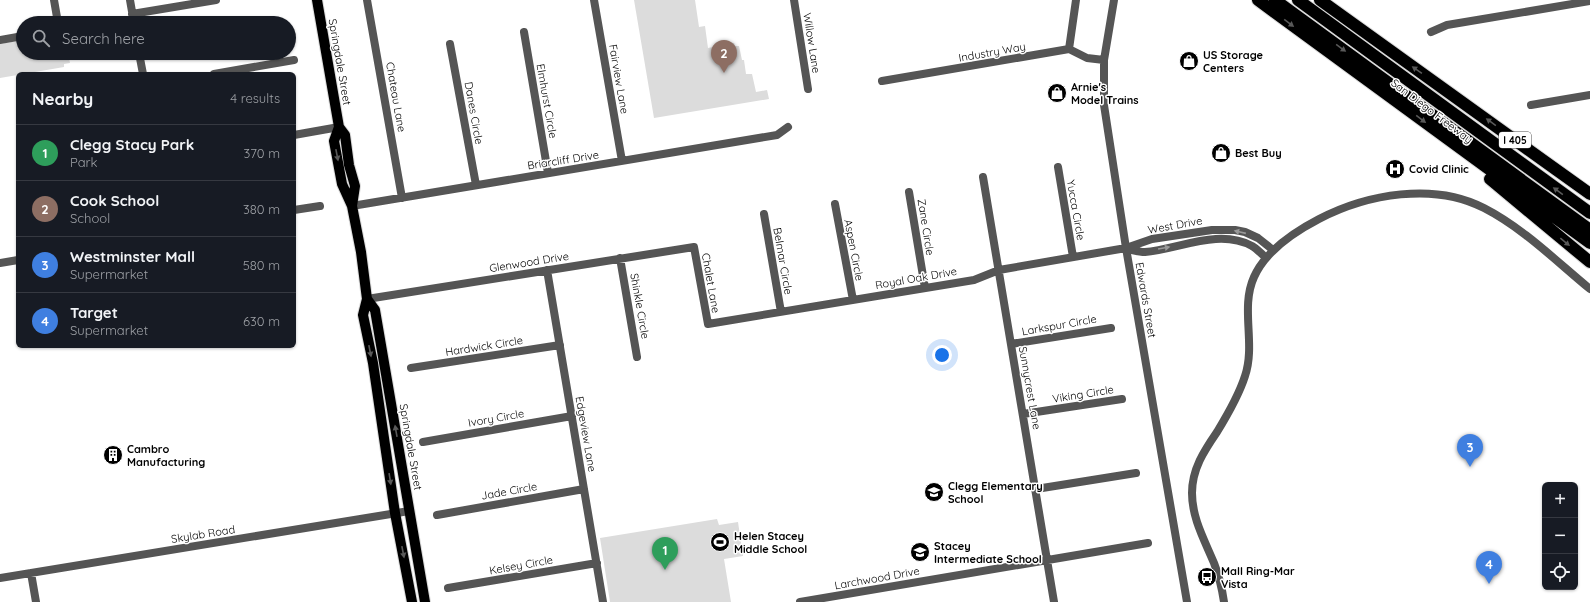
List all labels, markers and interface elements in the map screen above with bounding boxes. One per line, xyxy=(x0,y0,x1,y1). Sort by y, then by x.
street label: Willow Lane xyxy=(800,12,824,74)
search box xyxy=(16,16,296,60)
street label: Springdale Street xyxy=(326,18,355,107)
one-way arrow xyxy=(1284,19,1295,28)
icon: search xyxy=(30,27,52,49)
text: Search here xyxy=(62,29,145,48)
street label: Industry Way xyxy=(957,39,1027,65)
pin: 2 xyxy=(711,40,737,73)
street label: Fairview Lane xyxy=(606,43,632,115)
one-way arrow xyxy=(1335,44,1346,52)
place label: US Storage Centers xyxy=(1203,48,1264,75)
shop icon: US Storage Centers xyxy=(1178,50,1200,72)
street label: Chateau Lane xyxy=(383,61,409,133)
street label: Elmhurst Circle xyxy=(534,63,560,139)
one-way arrow xyxy=(1412,66,1423,74)
street label: San Diego Freeway xyxy=(1388,76,1476,146)
place label: Arnie's Model Trains xyxy=(1071,80,1139,107)
street label: Danes Circle xyxy=(462,81,486,145)
shop icon: Arnie's Model Trains xyxy=(1046,82,1068,104)
text: Nearby xyxy=(32,88,93,109)
text: 4 results xyxy=(230,90,280,106)
one-way arrow xyxy=(1415,115,1426,124)
one-way arrow xyxy=(1485,118,1496,126)
road number: I 405 xyxy=(1499,132,1531,148)
text: Clegg Stacy Park xyxy=(70,135,194,154)
shop icon: Best Buy xyxy=(1210,142,1232,164)
text: 1 xyxy=(42,145,48,161)
text: 370 m xyxy=(243,145,280,161)
place label: Best Buy xyxy=(1235,146,1282,160)
street label: Briarcliff Drive xyxy=(526,147,600,173)
one-way arrow xyxy=(334,149,340,161)
text: Park xyxy=(70,154,98,170)
hospital icon: Covid Clinic xyxy=(1384,158,1406,180)
place label: Covid Clinic xyxy=(1409,162,1469,176)
street label: Yucca Circle xyxy=(1064,179,1088,241)
one-way arrow xyxy=(1553,187,1564,195)
text: Cook School xyxy=(70,191,159,210)
street label: Zane Circle xyxy=(915,198,937,256)
text: 2 xyxy=(41,201,49,217)
text: 380 m xyxy=(243,201,280,217)
text: School xyxy=(70,210,110,226)
street label: West Drive xyxy=(1147,213,1203,237)
street label: Aspen Circle xyxy=(841,218,867,282)
street label: Belmar Circle xyxy=(770,226,796,296)
one-way arrow xyxy=(1234,228,1246,234)
one-way arrow xyxy=(1560,237,1571,246)
one-way arrow xyxy=(1158,245,1170,251)
text: Westminster Mall xyxy=(70,247,195,266)
street label: Glenwood Drive xyxy=(488,249,570,275)
street label: Chalet Lane xyxy=(699,252,723,314)
text: 3 xyxy=(42,257,48,273)
text: 580 m xyxy=(243,257,280,273)
street label: Edwards Street xyxy=(1132,261,1160,339)
street label: Royal Oak Drive xyxy=(874,264,958,292)
text: Supermarket xyxy=(70,266,148,282)
street label: Shinkle Circle xyxy=(627,272,653,340)
text: Target xyxy=(70,303,118,322)
street label: Larkspur Circle xyxy=(1020,312,1098,338)
text: 4 xyxy=(41,313,49,329)
text: 630 m xyxy=(243,313,280,329)
text: Supermarket xyxy=(70,322,148,338)
street label: Hardwick Circle xyxy=(444,333,524,359)
one-way arrow xyxy=(368,345,374,357)
your location xyxy=(932,345,952,365)
street label: Sunnycrest Lane xyxy=(1016,345,1044,431)
street label: Viking Circle xyxy=(1051,382,1115,406)
street label: Edgeview Lane xyxy=(572,395,600,473)
street label: Springdale Street xyxy=(397,403,426,492)
street label: Ivory Circle xyxy=(467,406,525,430)
one-way arrow xyxy=(392,425,398,437)
pin: 3 xyxy=(1457,434,1483,467)
place label: Cambro Manufacturing xyxy=(127,442,205,469)
building icon: Cambro Manufacturing xyxy=(102,444,124,466)
one-way arrow xyxy=(387,473,393,485)
street label: Jade Circle xyxy=(480,479,538,503)
place label: Clegg Elementary School xyxy=(948,479,1043,506)
school or university icon: Clegg Elementary School xyxy=(923,481,945,503)
map controls xyxy=(1542,482,1578,590)
button: + xyxy=(1542,482,1578,518)
button: − xyxy=(1542,518,1578,554)
street label: Skylab Road xyxy=(170,522,236,546)
place label: Helen Stacey Middle School xyxy=(734,529,807,556)
sports icon: Helen Stacey Middle School xyxy=(709,531,731,553)
pin: 1 xyxy=(652,537,678,570)
place label: Stacey Intermediate School xyxy=(934,539,1042,566)
school or university icon: Stacey Intermediate School xyxy=(909,541,931,563)
one-way arrow xyxy=(400,546,406,558)
pin: 4 xyxy=(1476,551,1502,584)
street label: Kelsey Circle xyxy=(488,553,554,577)
button: locate xyxy=(1542,554,1578,590)
street label: Larchwood Drive xyxy=(833,564,921,592)
place label: Mall Ring-Mar Vista xyxy=(1221,564,1295,591)
bus stop icon: Mall Ring-Mar Vista xyxy=(1196,566,1218,588)

